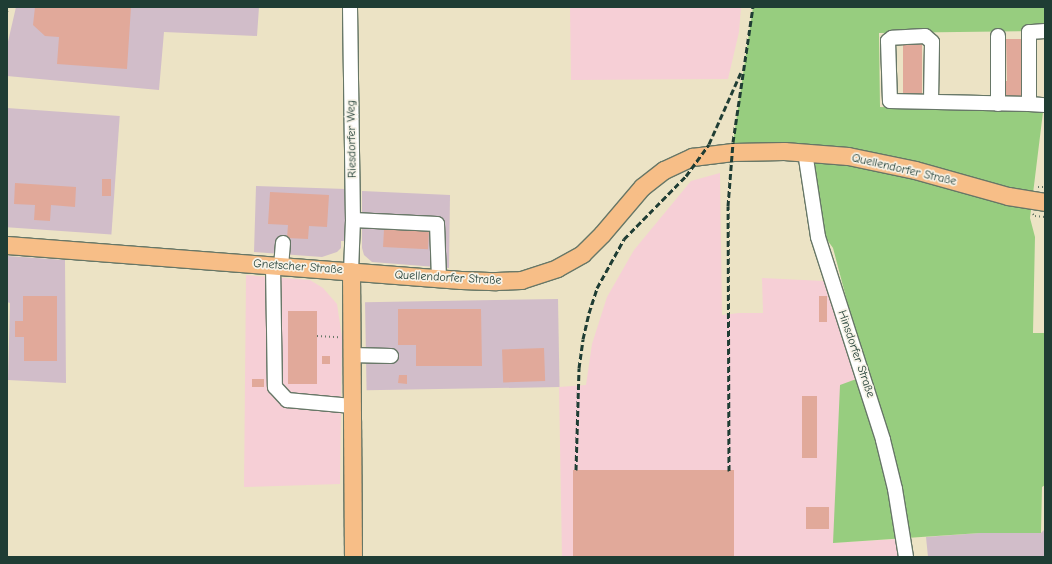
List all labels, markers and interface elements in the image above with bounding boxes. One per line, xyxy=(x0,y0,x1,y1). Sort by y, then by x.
street label: Riesdorfer Weg xyxy=(344,100,360,178)
street label: Quellendorfer Straße xyxy=(850,151,958,189)
street label: Gnetscher Straße xyxy=(253,257,343,277)
street label: Quellendorfer Straße xyxy=(394,268,502,288)
street label: Hinsdorfer Straße xyxy=(834,308,878,400)

